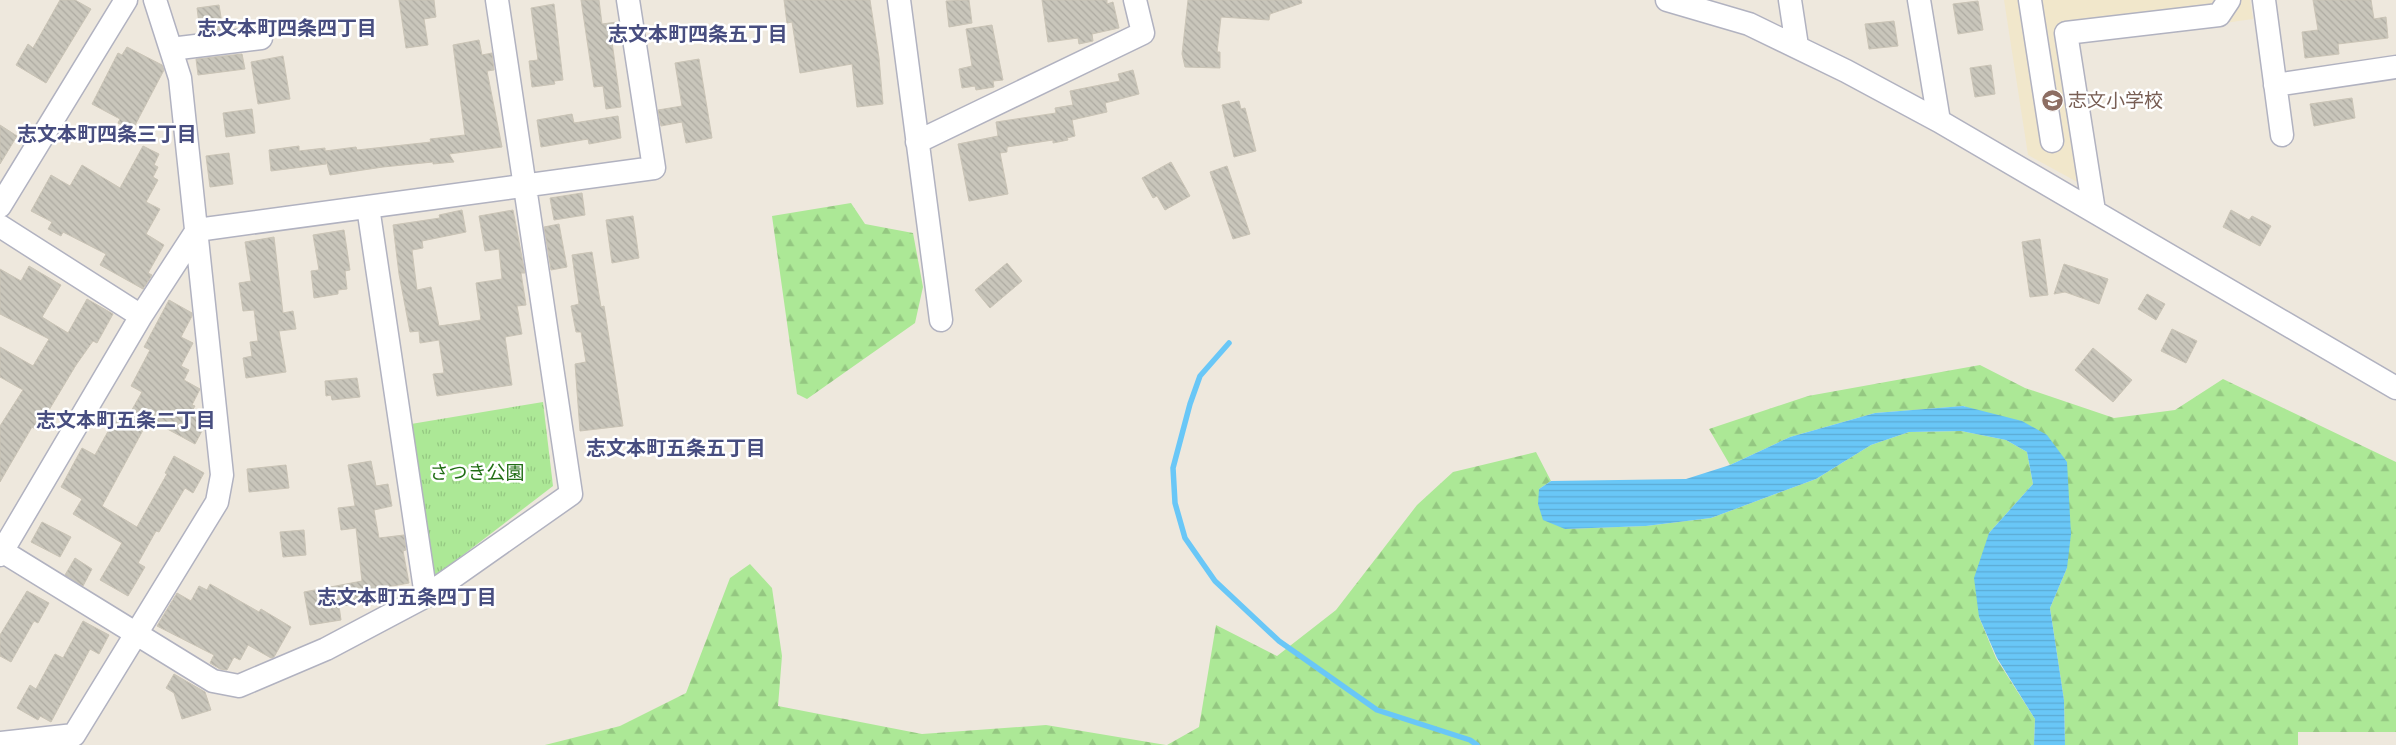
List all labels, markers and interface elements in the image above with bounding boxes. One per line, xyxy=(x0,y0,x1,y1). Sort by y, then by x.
district label: 志文本町四条四丁目 xyxy=(197,15,377,39)
district label: 志文本町四条五丁目 xyxy=(608,21,788,45)
school or university icon: 志文小学校 xyxy=(2040,88,2064,112)
place label: 志文小学校 xyxy=(2068,88,2163,111)
district label: 志文本町四条三丁目 xyxy=(17,121,197,145)
district label: 志文本町五条二丁目 xyxy=(36,407,216,431)
district label: 志文本町五条五丁目 xyxy=(586,435,766,459)
park label: さつき公園 xyxy=(429,460,525,483)
district label: 志文本町五条四丁目 xyxy=(317,584,497,608)

